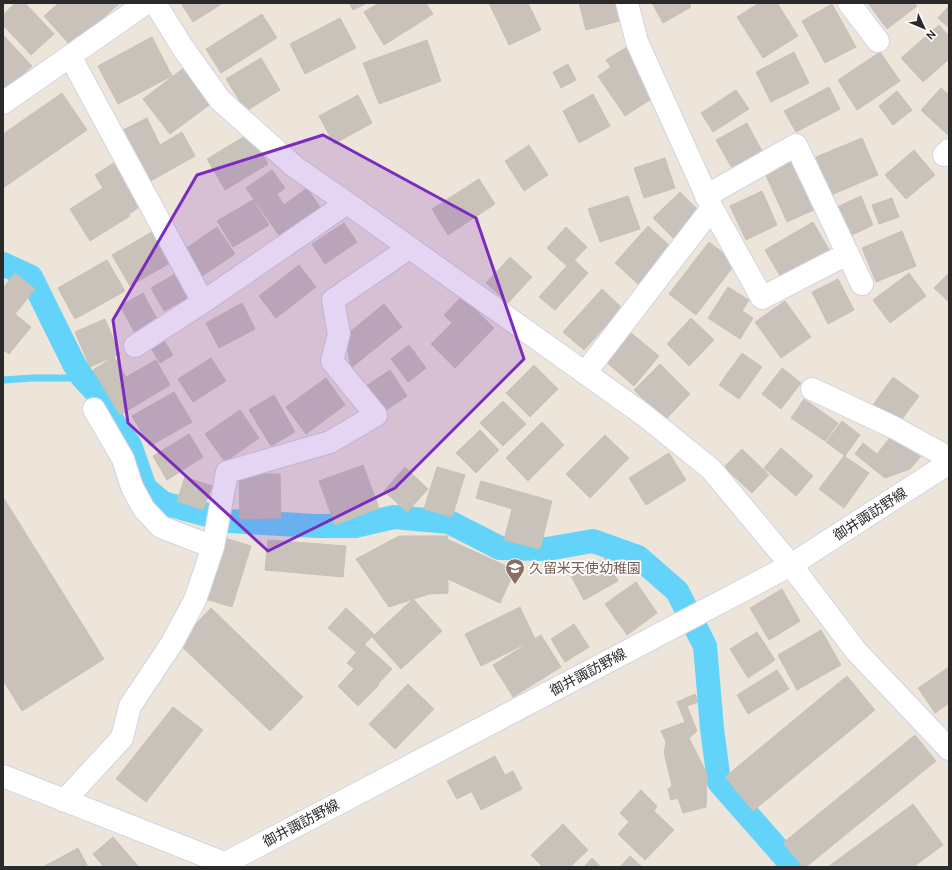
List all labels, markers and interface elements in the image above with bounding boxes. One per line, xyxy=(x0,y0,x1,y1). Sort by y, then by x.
north arrow xyxy=(904,8,944,48)
text: N xyxy=(923,27,939,43)
street label: 御井諏訪野線 xyxy=(830,484,910,544)
school or university icon: 久留米天使幼稚園 xyxy=(504,557,526,585)
place label: 久留米天使幼稚園 xyxy=(529,559,641,577)
street label: 御井諏訪野線 xyxy=(547,644,629,700)
street label: 御井諏訪野線 xyxy=(260,795,342,851)

